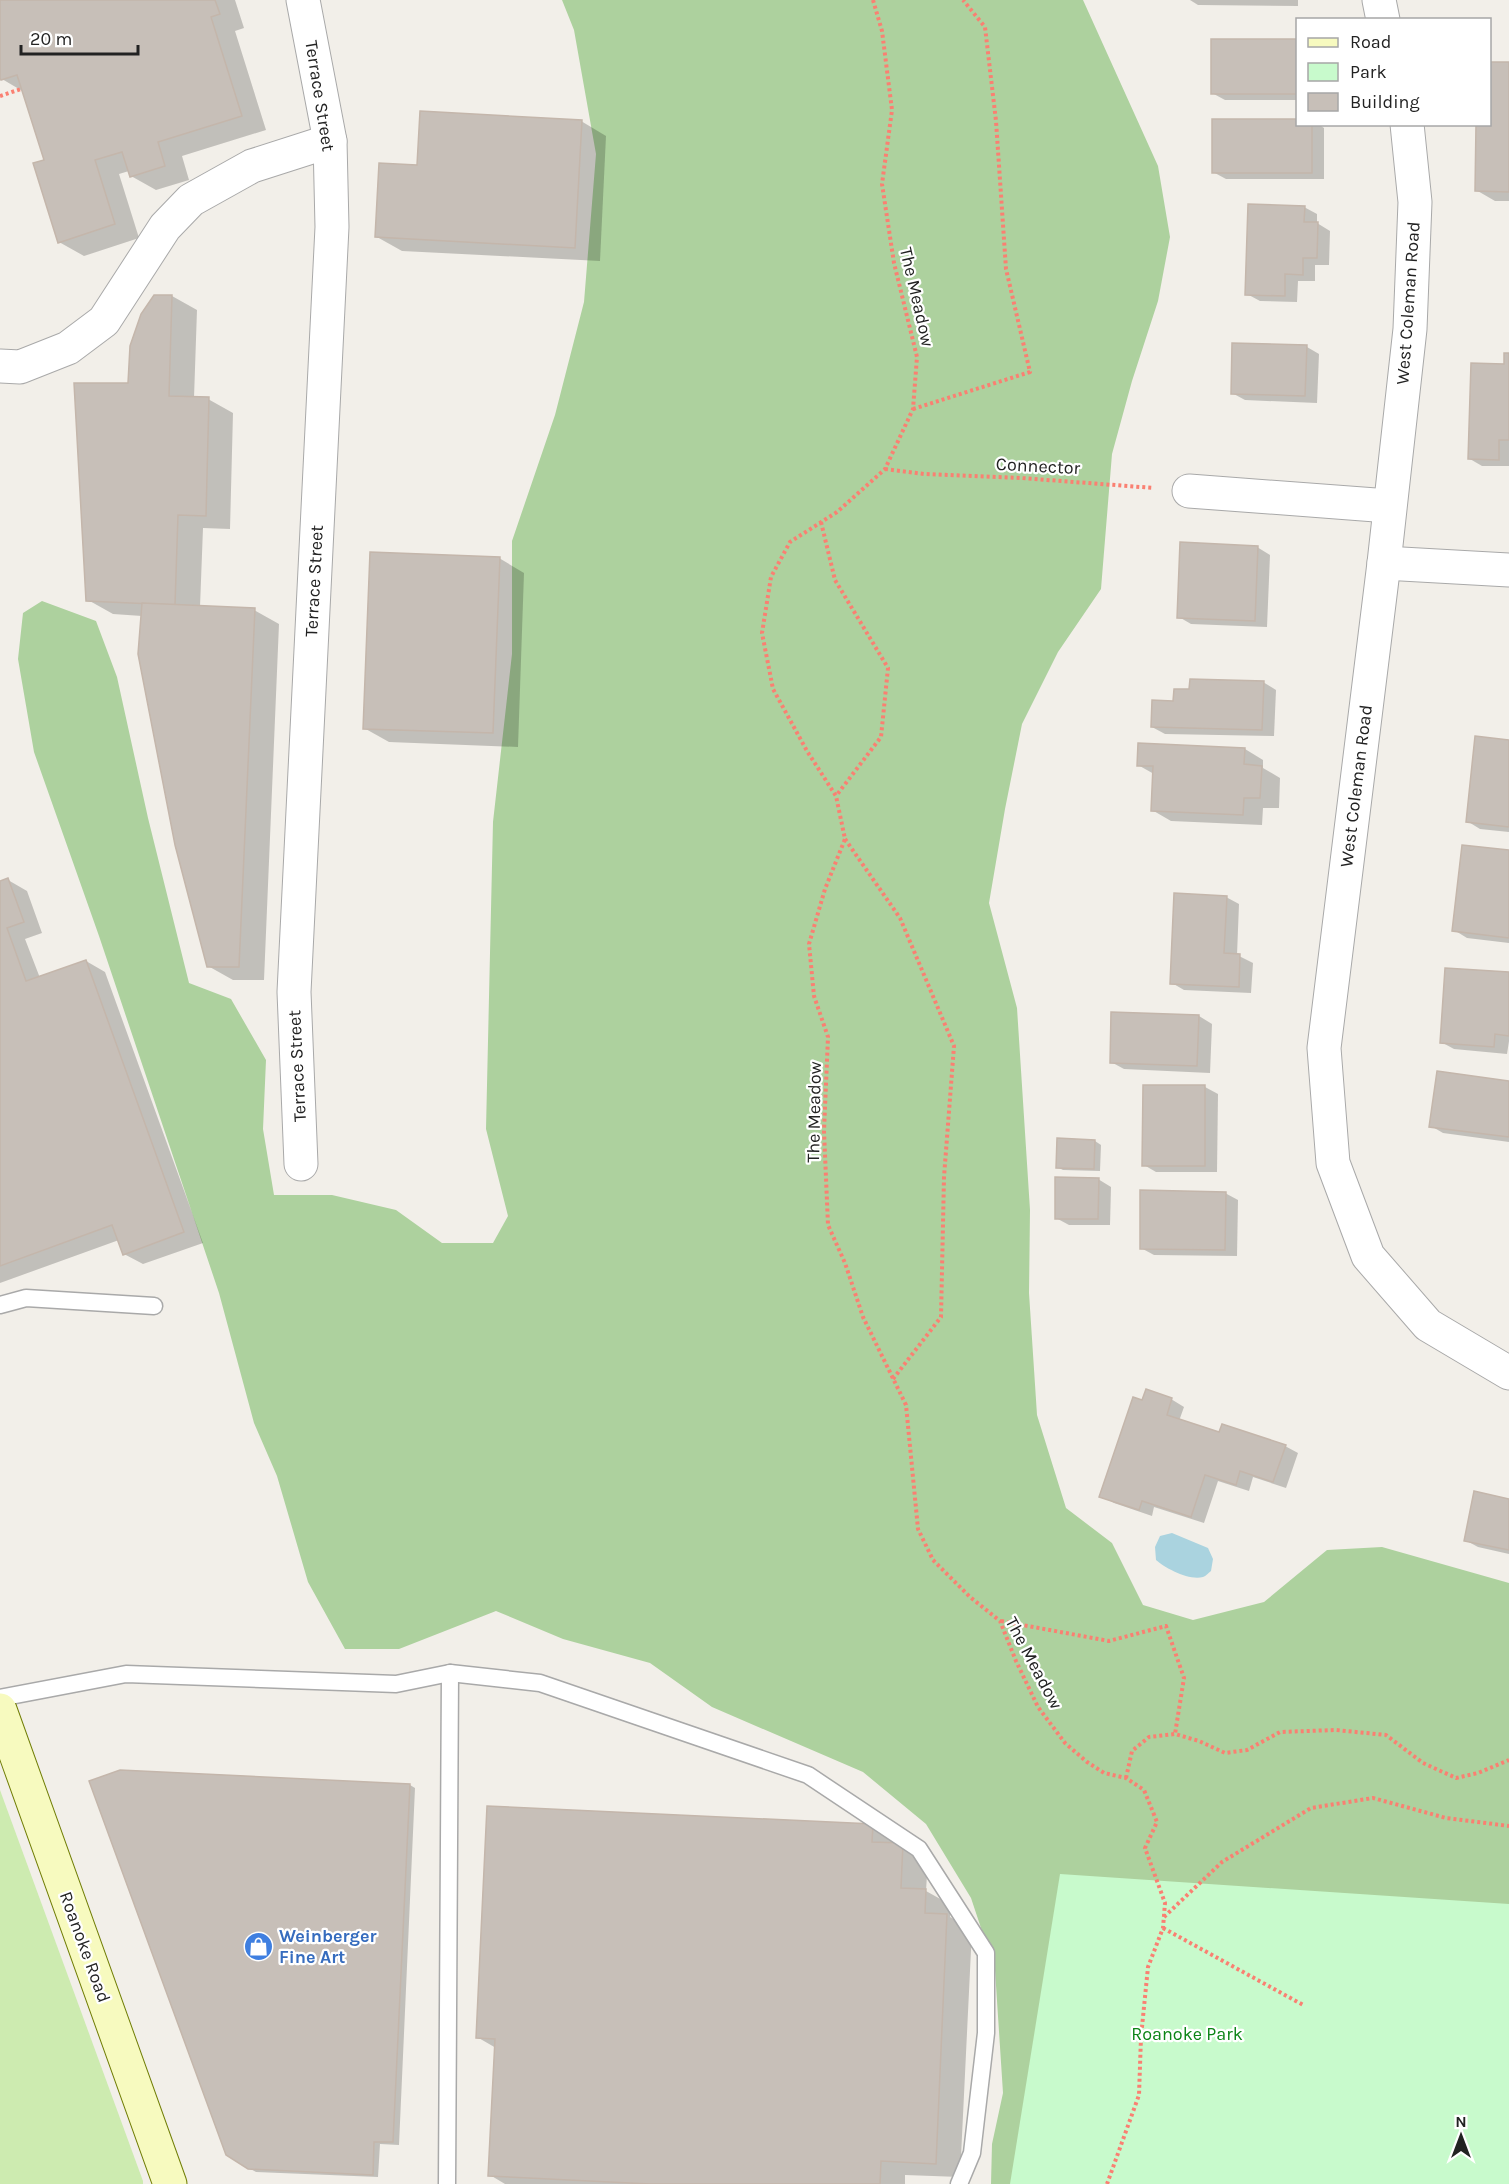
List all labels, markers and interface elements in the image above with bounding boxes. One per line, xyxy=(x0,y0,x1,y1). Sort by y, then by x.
scale bar xyxy=(21,18,138,56)
legend xyxy=(1296,18,1491,126)
text: 20 m xyxy=(30,28,72,50)
text: Road xyxy=(1350,31,1391,53)
street label: Terrace Street xyxy=(300,39,340,153)
text: Park xyxy=(1350,61,1387,83)
text: Building xyxy=(1350,91,1420,113)
street label: West Coleman Road xyxy=(1391,221,1425,385)
street label: The Meadow xyxy=(895,245,939,349)
street label: Connector xyxy=(995,453,1081,479)
street label: Terrace Street xyxy=(300,524,328,638)
street label: West Coleman Road xyxy=(1335,703,1377,869)
street label: Terrace Street xyxy=(283,1009,311,1123)
street label: The Meadow xyxy=(802,1061,826,1163)
street label: The Meadow xyxy=(1000,1613,1068,1713)
street label: Roanoke Road xyxy=(55,1888,115,2006)
place label: Weinberger Fine Art xyxy=(279,1925,377,1968)
shop icon: Weinberger Fine Art xyxy=(242,1930,274,1962)
park label: Roanoke Park xyxy=(1131,2023,1243,2045)
north arrow xyxy=(1431,2106,1491,2166)
text: N xyxy=(1455,2112,1467,2131)

